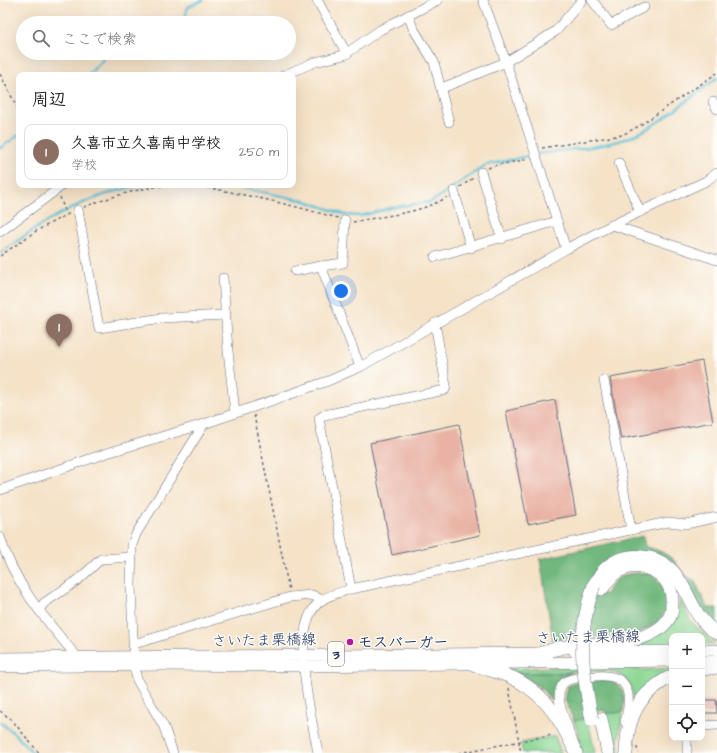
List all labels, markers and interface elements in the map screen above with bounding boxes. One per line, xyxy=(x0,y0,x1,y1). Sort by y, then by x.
search box xyxy=(16,16,296,60)
icon: search xyxy=(30,27,52,49)
text: ここで検索 xyxy=(62,29,137,50)
text: 周辺 xyxy=(32,88,66,112)
text: 久喜市立久喜南中学校 xyxy=(71,133,221,154)
text: 1 xyxy=(45,143,47,161)
text: 250 m xyxy=(239,143,279,161)
text: 学校 xyxy=(71,156,97,174)
your location xyxy=(331,281,351,301)
pin: 1 xyxy=(46,314,72,347)
street label: さいたま栗橋線 xyxy=(536,626,640,649)
street label: さいたま栗橋線 xyxy=(212,629,316,652)
place label: モスバーガー xyxy=(358,632,448,653)
map controls xyxy=(669,633,705,741)
button: + xyxy=(669,633,705,669)
marker: モスバーガー xyxy=(345,637,355,647)
road number: 3 xyxy=(328,642,344,666)
button: − xyxy=(669,669,705,705)
button: locate xyxy=(669,705,705,741)

